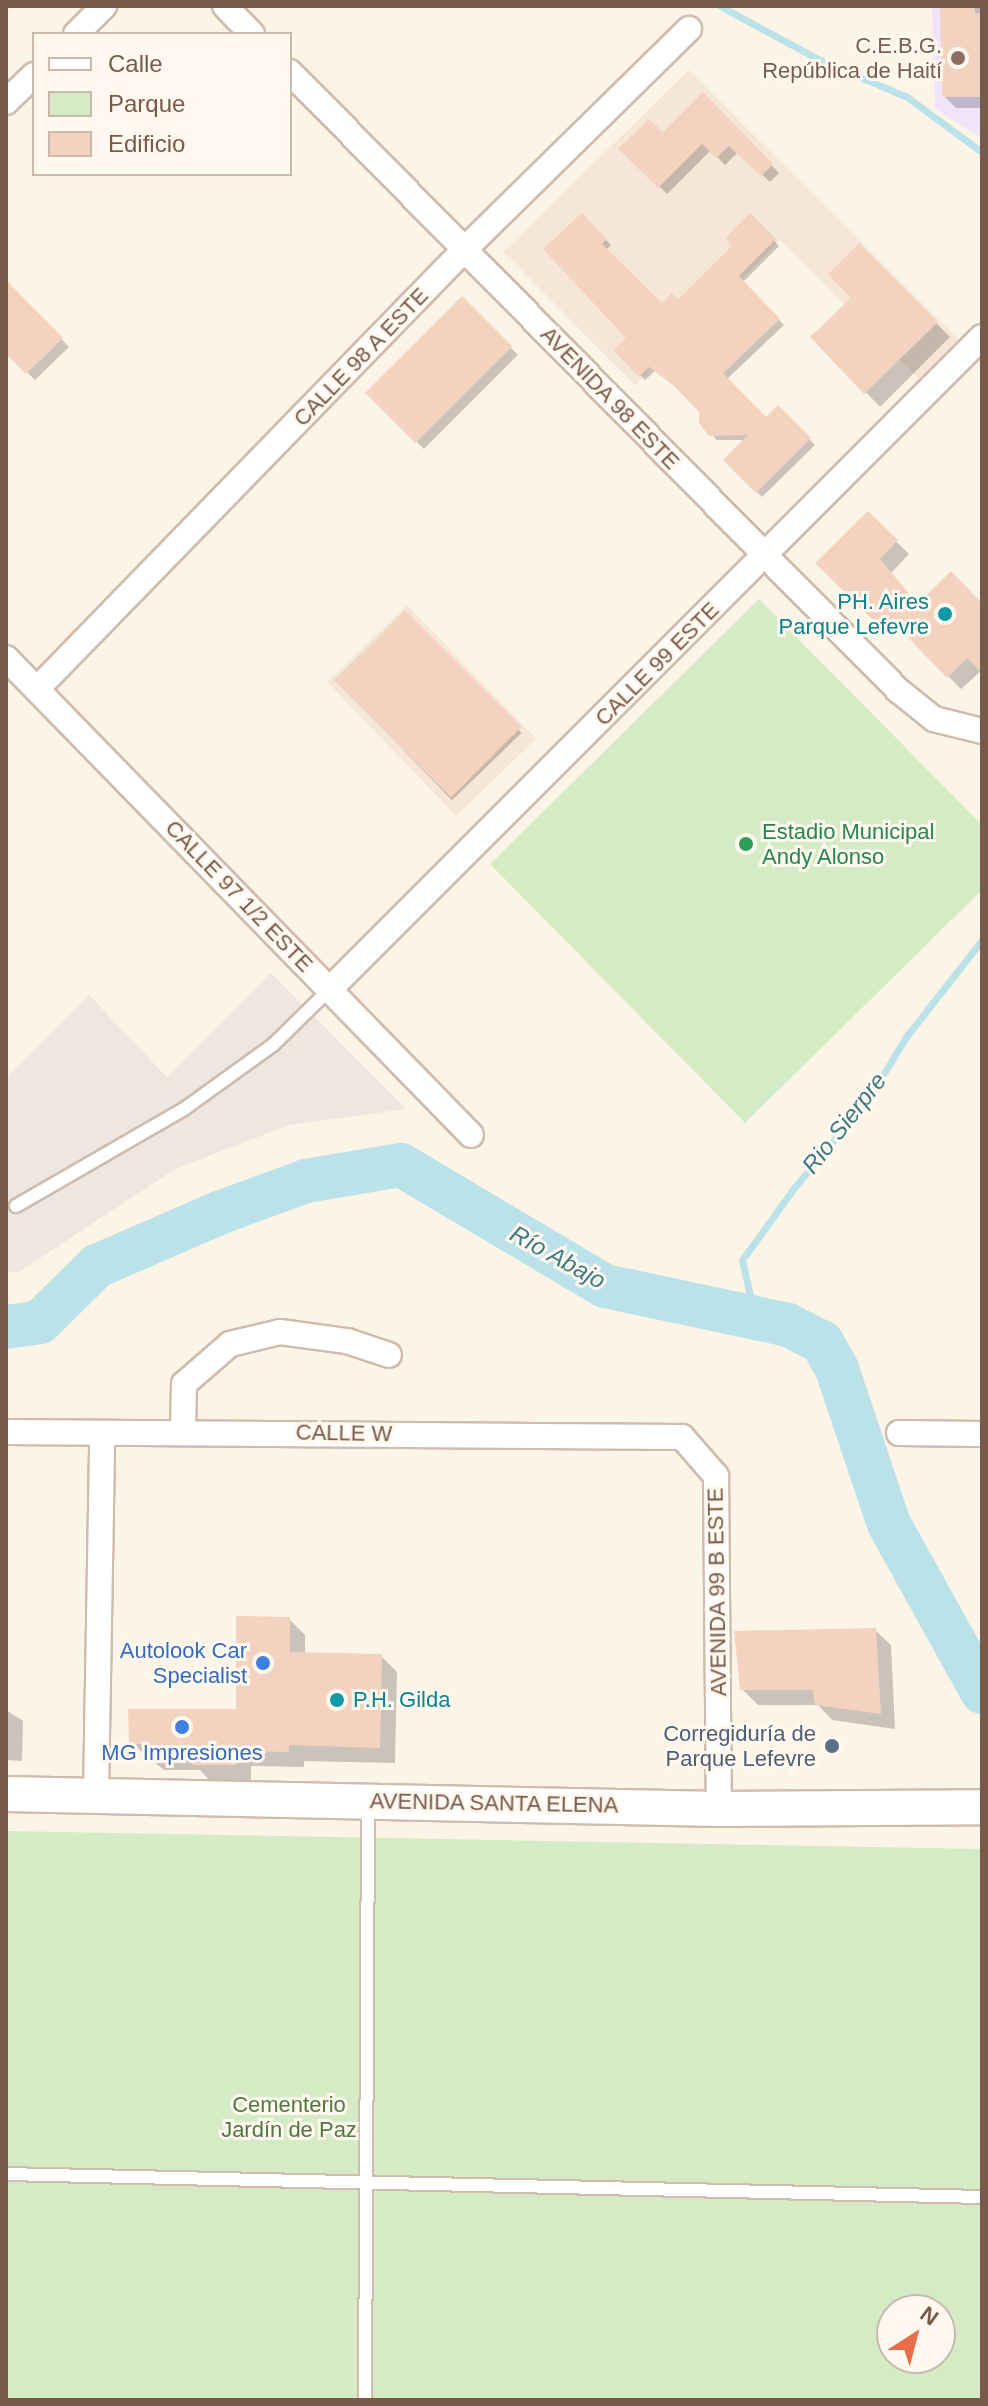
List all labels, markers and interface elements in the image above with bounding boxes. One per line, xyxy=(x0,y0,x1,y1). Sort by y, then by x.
legend xyxy=(32,32,292,176)
place label: C.E.B.G. República de Haití xyxy=(762,32,942,84)
marker: C.E.B.G. República de Haití xyxy=(949,49,967,67)
text: Calle xyxy=(108,50,163,77)
text: Parque xyxy=(108,90,185,117)
text: Edificio xyxy=(108,130,185,157)
street label: CALLE 98 A ESTE xyxy=(287,281,435,433)
street label: AVENIDA 98 ESTE xyxy=(535,321,685,475)
place label: PH. Aires Parque Lefevre xyxy=(779,588,929,640)
street label: CALLE 99 ESTE xyxy=(590,597,724,731)
marker: PH. Aires Parque Lefevre xyxy=(936,605,954,623)
street label: CALLE 97 1/2 ESTE xyxy=(160,815,318,977)
place label: Estadio Municipal Andy Alonso xyxy=(762,818,934,870)
marker: Estadio Municipal Andy Alonso xyxy=(737,835,755,853)
water label: Rio Sierpre xyxy=(796,1067,892,1179)
water label: Río Abajo xyxy=(505,1219,611,1295)
street label: CALLE W xyxy=(295,1419,393,1447)
street label: AVENIDA 99 B ESTE xyxy=(702,1487,732,1697)
place label: Autolook Car Specialist xyxy=(120,1637,247,1688)
marker: Autolook Car Specialist xyxy=(254,1654,272,1672)
place label: P.H. Gilda xyxy=(353,1687,450,1713)
marker: P.H. Gilda xyxy=(328,1691,346,1709)
marker: MG Impresiones xyxy=(173,1718,191,1736)
place label: Corregiduría de Parque Lefevre xyxy=(663,1720,816,1772)
marker: Corregiduría de Parque Lefevre xyxy=(823,1737,841,1755)
place label: MG Impresiones xyxy=(101,1740,263,1766)
street label: AVENIDA SANTA ELENA xyxy=(368,1788,620,1818)
park label: Cementerio Jardín de Paz xyxy=(221,2091,357,2142)
north arrow xyxy=(876,2294,956,2374)
text: N xyxy=(915,2301,943,2331)

